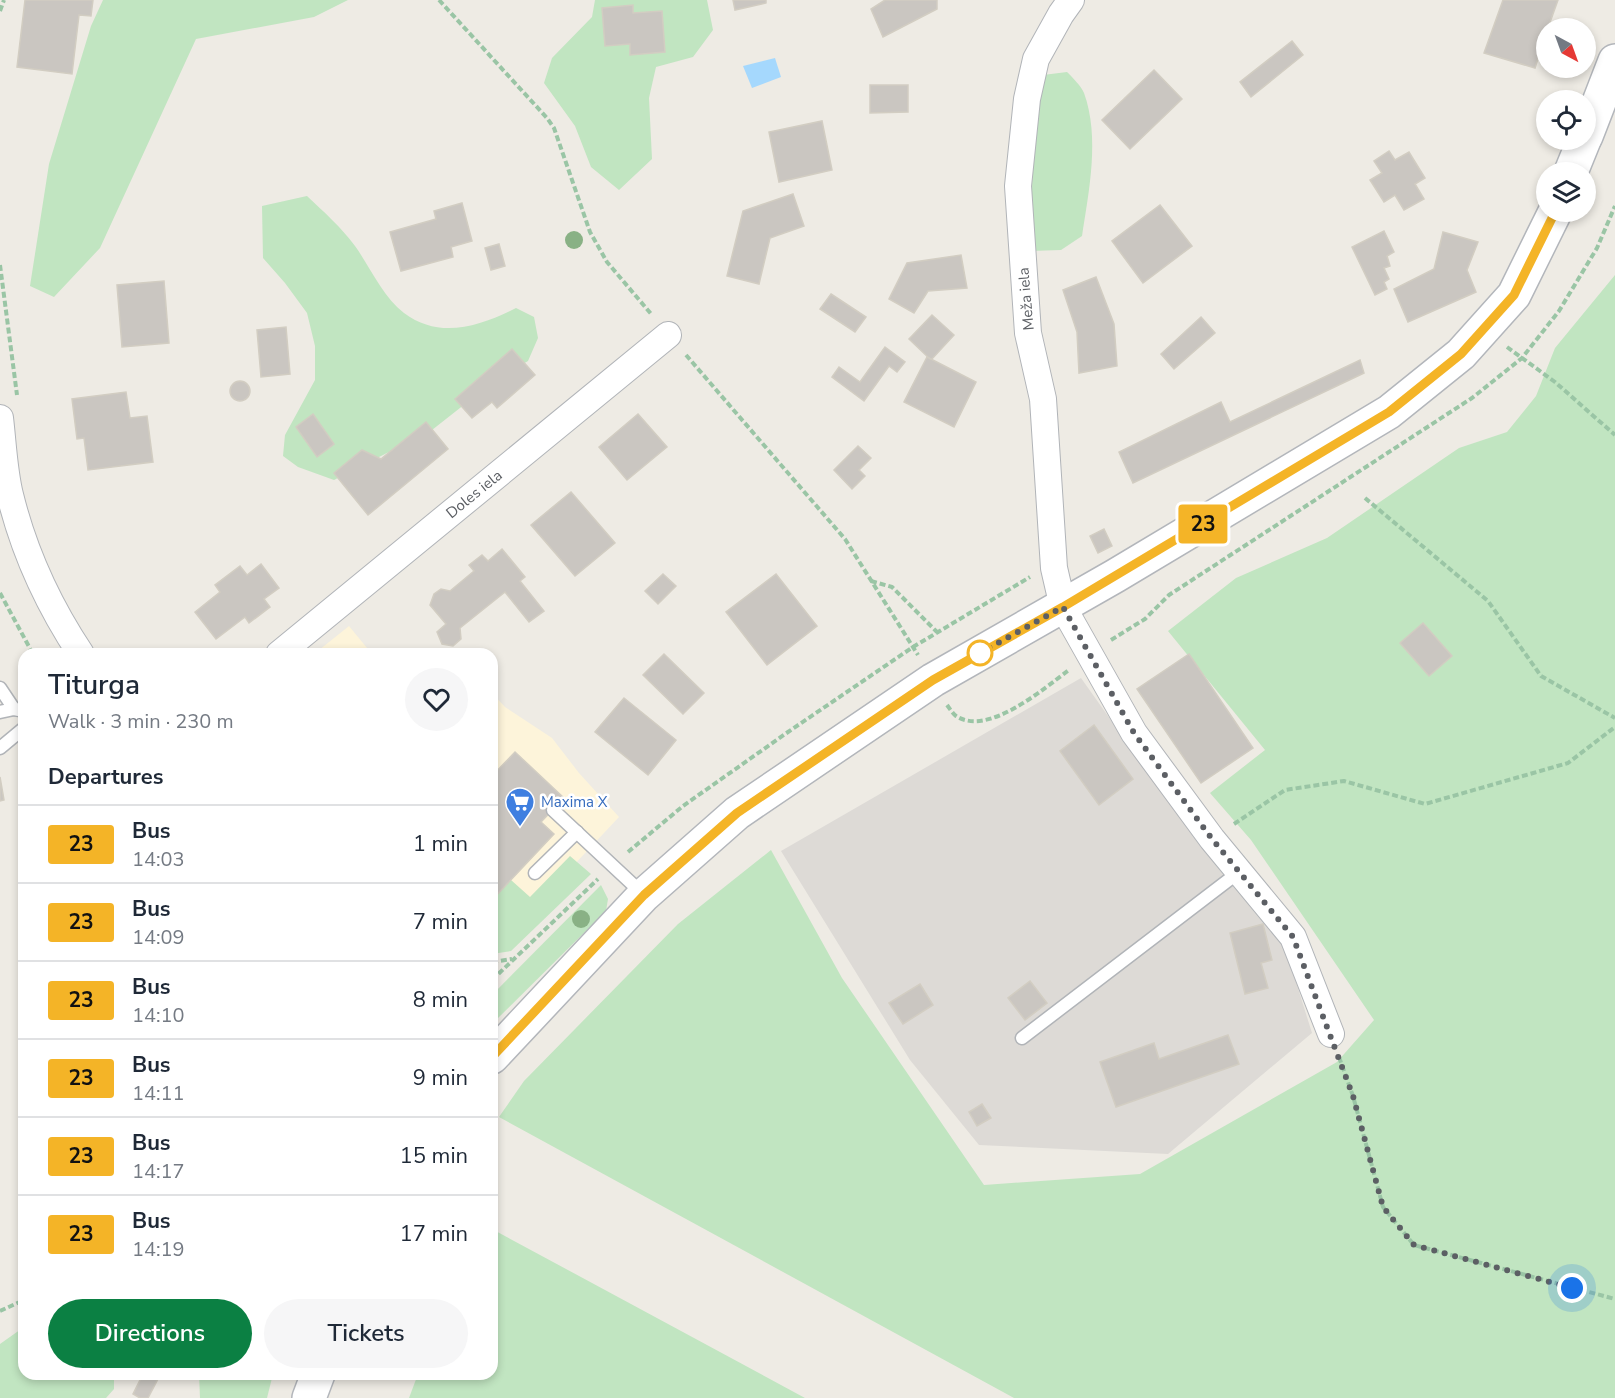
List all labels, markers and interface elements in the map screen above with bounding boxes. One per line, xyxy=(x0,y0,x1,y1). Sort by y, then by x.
north arrow xyxy=(1536,18,1596,78)
map controls xyxy=(1536,18,1596,222)
button: locate xyxy=(1536,90,1596,150)
button: layers xyxy=(1536,162,1596,222)
street label: Meža iela xyxy=(1013,267,1039,331)
street label: Doles iela xyxy=(442,465,506,523)
line badge: 23 xyxy=(1176,504,1230,544)
text: 23 xyxy=(1190,510,1216,538)
unlabelled marker xyxy=(967,640,993,666)
text: Titurga xyxy=(48,666,140,704)
button: heart xyxy=(405,668,468,731)
text: Walk · 3 min · 230 m xyxy=(48,708,234,735)
text: Departures xyxy=(48,762,163,792)
supermarket icon: Maxima X xyxy=(504,786,536,828)
place label: Maxima X xyxy=(541,792,608,812)
text: Bus xyxy=(132,816,171,846)
text: 1 min xyxy=(413,829,468,859)
text: 23 xyxy=(68,830,94,858)
text: 14:03 xyxy=(132,846,185,873)
text: Bus xyxy=(132,894,171,924)
text: 7 min xyxy=(413,907,468,937)
text: 23 xyxy=(68,908,94,936)
text: 14:09 xyxy=(132,924,185,951)
text: Bus xyxy=(132,972,171,1002)
text: 8 min xyxy=(413,985,468,1015)
text: 23 xyxy=(68,986,94,1014)
text: 14:10 xyxy=(132,1002,185,1029)
text: Bus xyxy=(132,1050,171,1080)
text: 9 min xyxy=(413,1063,468,1093)
text: 23 xyxy=(68,1064,94,1092)
text: 14:11 xyxy=(132,1080,185,1107)
text: Bus xyxy=(132,1128,171,1158)
text: 15 min xyxy=(400,1141,468,1171)
text: 23 xyxy=(68,1142,94,1170)
text: 14:17 xyxy=(132,1158,185,1185)
text: Bus xyxy=(132,1206,171,1236)
text: 17 min xyxy=(400,1219,468,1249)
text: 23 xyxy=(68,1220,94,1248)
text: 14:19 xyxy=(132,1236,185,1263)
your location xyxy=(1557,1273,1587,1303)
button: Directions xyxy=(48,1299,252,1368)
button: Tickets xyxy=(264,1299,468,1368)

